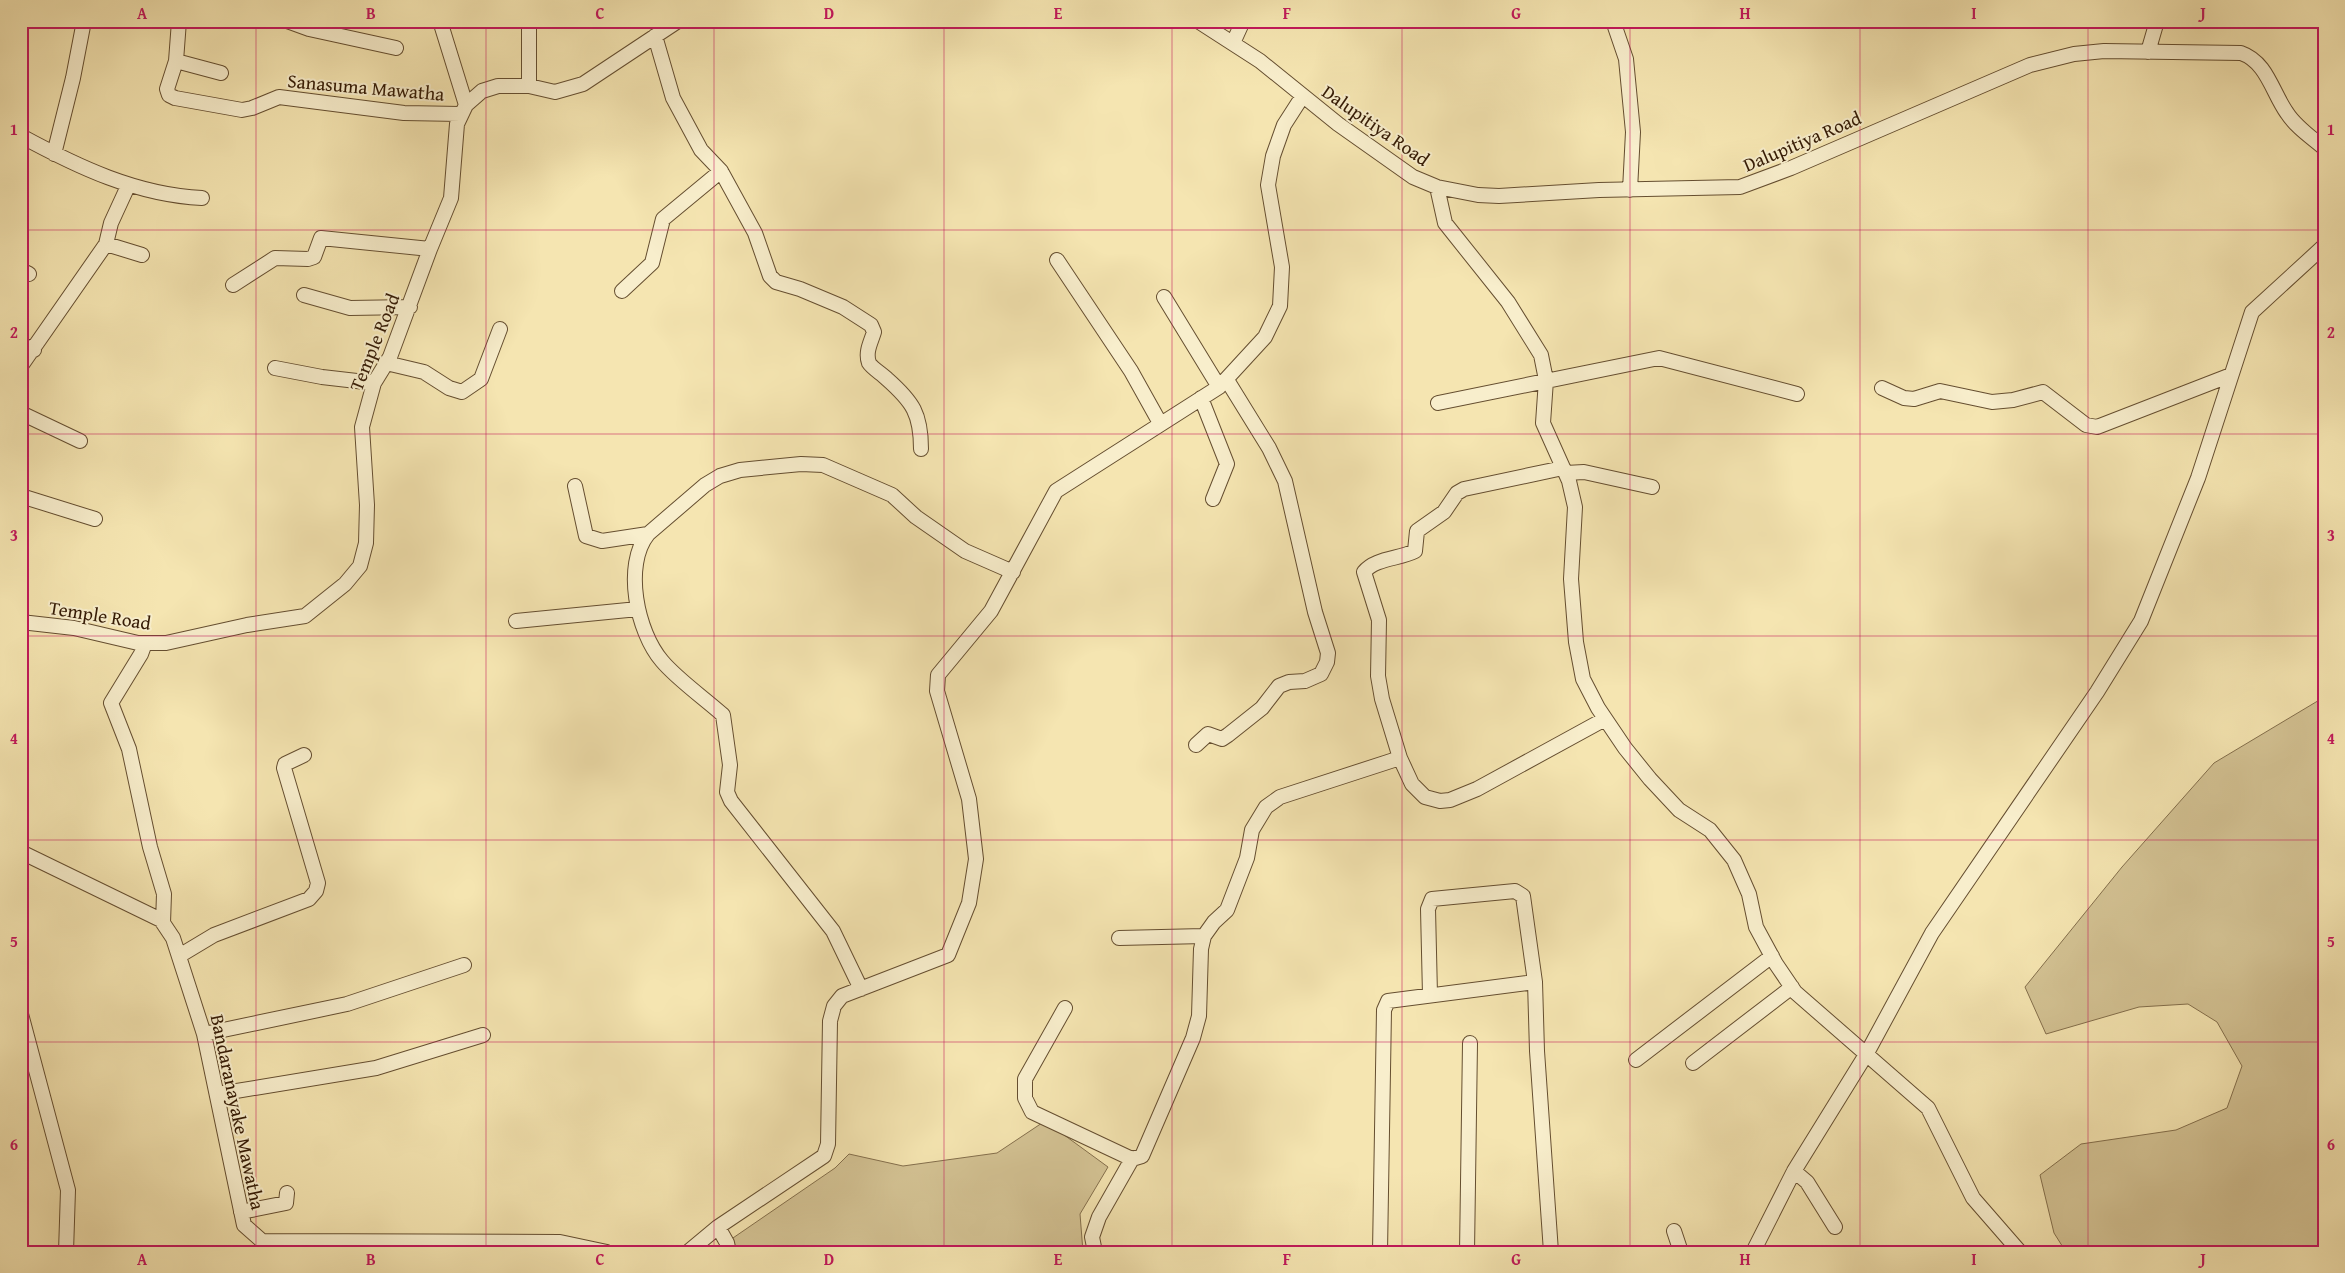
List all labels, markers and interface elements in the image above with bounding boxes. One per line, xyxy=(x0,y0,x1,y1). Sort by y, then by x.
text: A xyxy=(137,1,148,25)
text: B xyxy=(366,1,376,25)
text: C xyxy=(595,1,605,25)
text: D xyxy=(824,1,834,25)
text: E xyxy=(1054,1,1063,25)
text: F xyxy=(1283,1,1291,25)
text: G xyxy=(1511,1,1521,25)
text: H xyxy=(1739,1,1751,25)
text: I xyxy=(1971,1,1977,25)
text: J xyxy=(2197,1,2206,25)
street label: Sanasuma Mawatha xyxy=(286,66,446,108)
street label: Dalupitiya Road xyxy=(1316,77,1436,173)
street label: Dalupitiya Road xyxy=(1739,103,1866,178)
text: 1 xyxy=(10,117,18,141)
text: 1 xyxy=(2327,117,2335,141)
street label: Temple Road xyxy=(342,288,407,395)
text: 2 xyxy=(10,320,18,344)
text: 2 xyxy=(2327,320,2335,344)
text: 3 xyxy=(10,523,18,547)
text: 3 xyxy=(2327,523,2335,547)
street label: Temple Road xyxy=(47,593,154,637)
text: 4 xyxy=(10,726,18,750)
text: 4 xyxy=(2327,726,2335,750)
text: 5 xyxy=(10,929,18,953)
text: 5 xyxy=(2327,929,2335,953)
street label: Bandaranayake Mawatha xyxy=(204,1012,272,1212)
text: 6 xyxy=(10,1132,18,1156)
text: 6 xyxy=(2327,1132,2335,1156)
text: A xyxy=(137,1247,148,1271)
text: B xyxy=(366,1247,376,1271)
text: C xyxy=(595,1247,605,1271)
text: D xyxy=(824,1247,834,1271)
text: E xyxy=(1054,1247,1063,1271)
text: F xyxy=(1283,1247,1291,1271)
text: G xyxy=(1511,1247,1521,1271)
text: H xyxy=(1739,1247,1751,1271)
text: I xyxy=(1971,1247,1977,1271)
text: J xyxy=(2197,1247,2206,1271)

